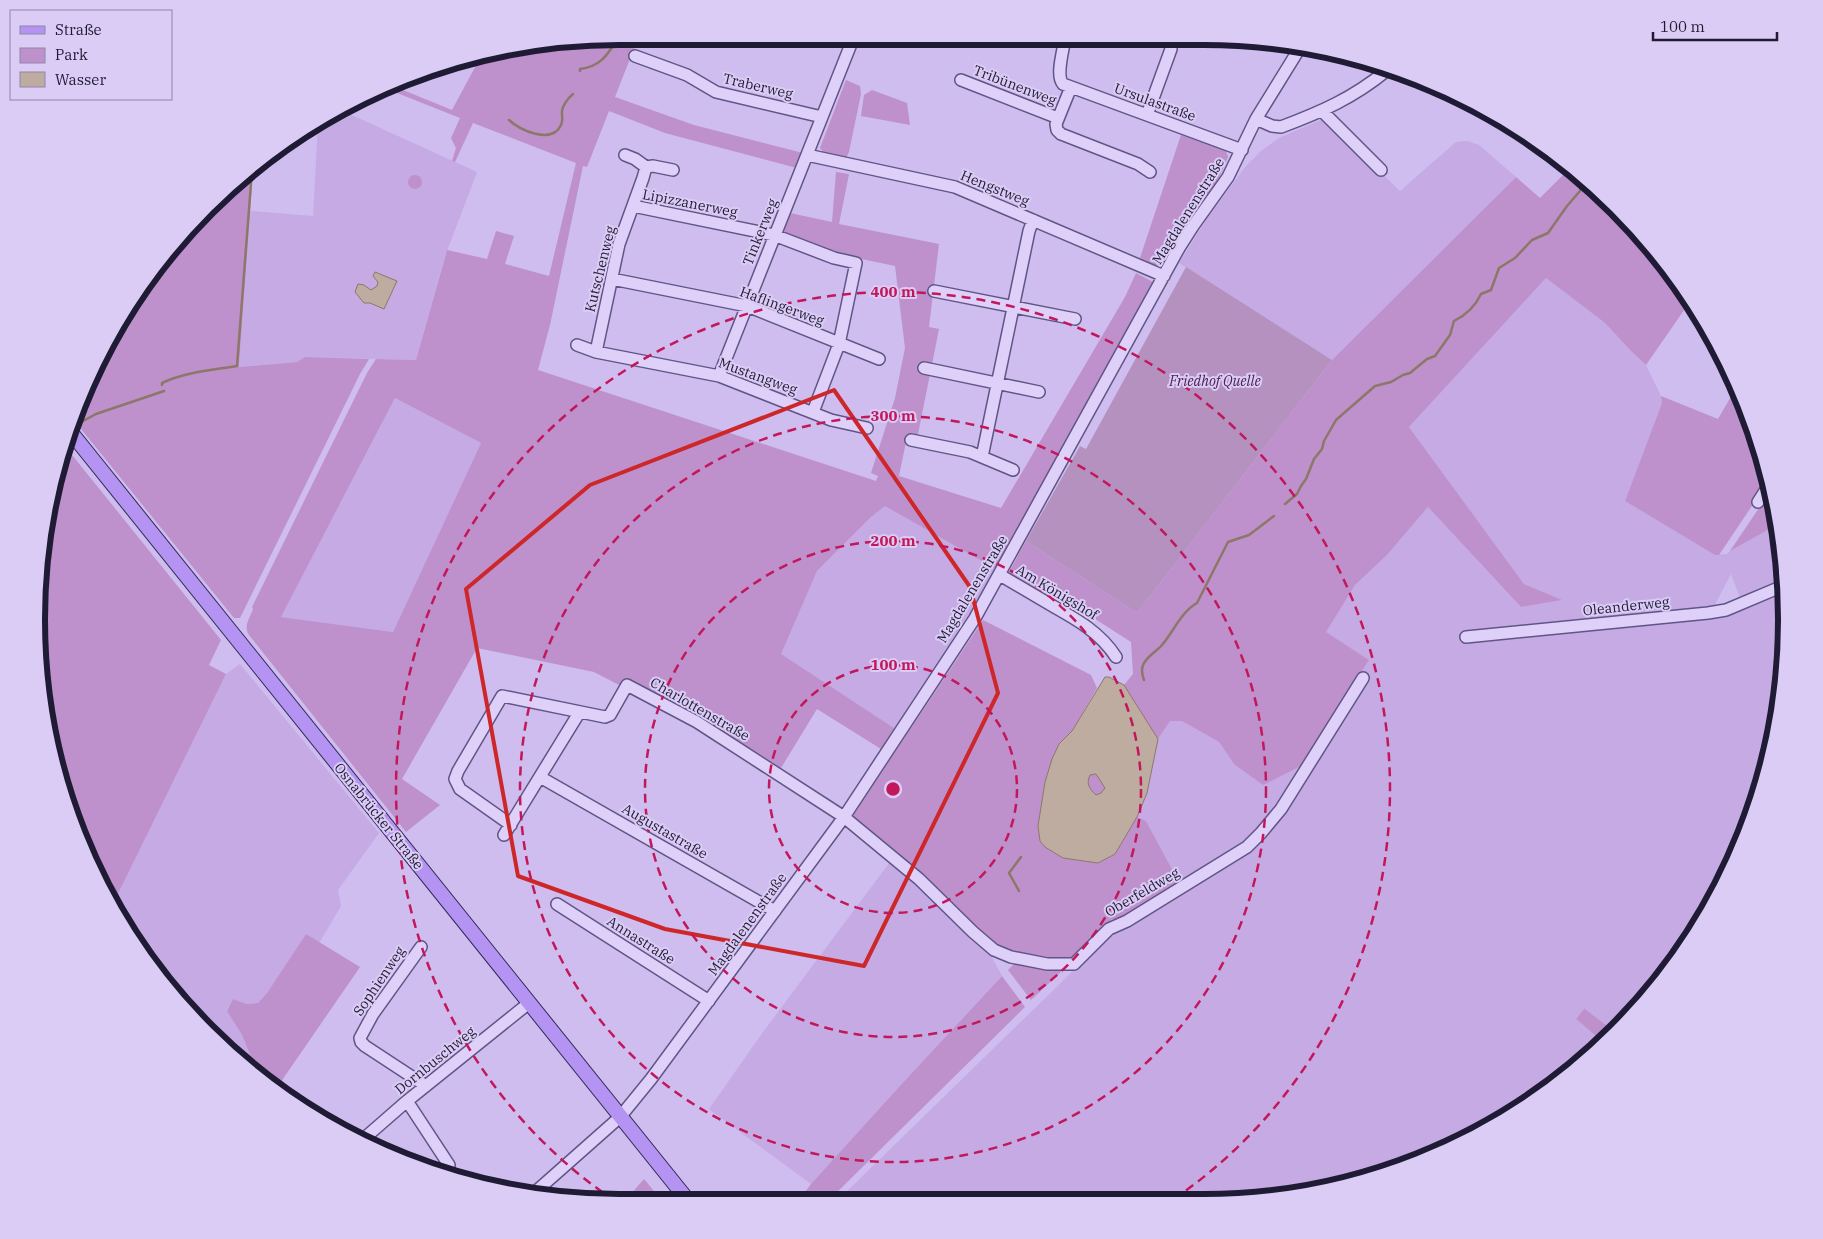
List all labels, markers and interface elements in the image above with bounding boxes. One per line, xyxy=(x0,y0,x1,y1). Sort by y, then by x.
legend xyxy=(10,10,172,100)
scale bar xyxy=(1653,10,1777,42)
text: 100 m xyxy=(1660,17,1705,36)
text: Straße xyxy=(55,20,102,39)
text: Park xyxy=(55,45,88,64)
street label: Tribünenweg xyxy=(971,61,1060,109)
street label: Traberweg xyxy=(721,69,795,103)
text: Wasser xyxy=(55,70,106,89)
street label: Ursulastraße xyxy=(1112,79,1198,125)
street label: Magdalenenstraße xyxy=(1148,154,1228,268)
street label: Hengstweg xyxy=(958,166,1032,210)
street label: Lipizzanerweg xyxy=(641,185,739,221)
street label: Tinkerweg xyxy=(738,196,782,268)
street label: Kutschenweg xyxy=(581,224,619,314)
street label: Haflingerweg xyxy=(737,282,827,330)
text: 400 m xyxy=(870,282,916,301)
street label: Mustangweg xyxy=(716,353,800,399)
park label: Friedhof Quelle xyxy=(1168,372,1261,390)
text: 300 m xyxy=(870,406,916,425)
text: 200 m xyxy=(870,531,916,550)
street label: Magdalenenstraße xyxy=(933,532,1011,646)
street label: Am Königshof xyxy=(1013,560,1102,624)
street label: Oleanderweg xyxy=(1582,592,1671,619)
text: 100 m xyxy=(870,655,916,674)
street label: Charlottenstraße xyxy=(647,673,753,745)
street label: Osnabrücker Straße xyxy=(330,759,428,873)
centre of rings xyxy=(884,780,902,798)
street label: Augustastraße xyxy=(619,799,711,863)
street label: Oberfeldweg xyxy=(1101,863,1183,921)
street label: Magdalenenstraße xyxy=(704,869,790,979)
street label: Annastraße xyxy=(604,912,678,968)
street label: Sophienweg xyxy=(349,942,409,1019)
street label: Dornbuschweg xyxy=(391,1022,479,1098)

